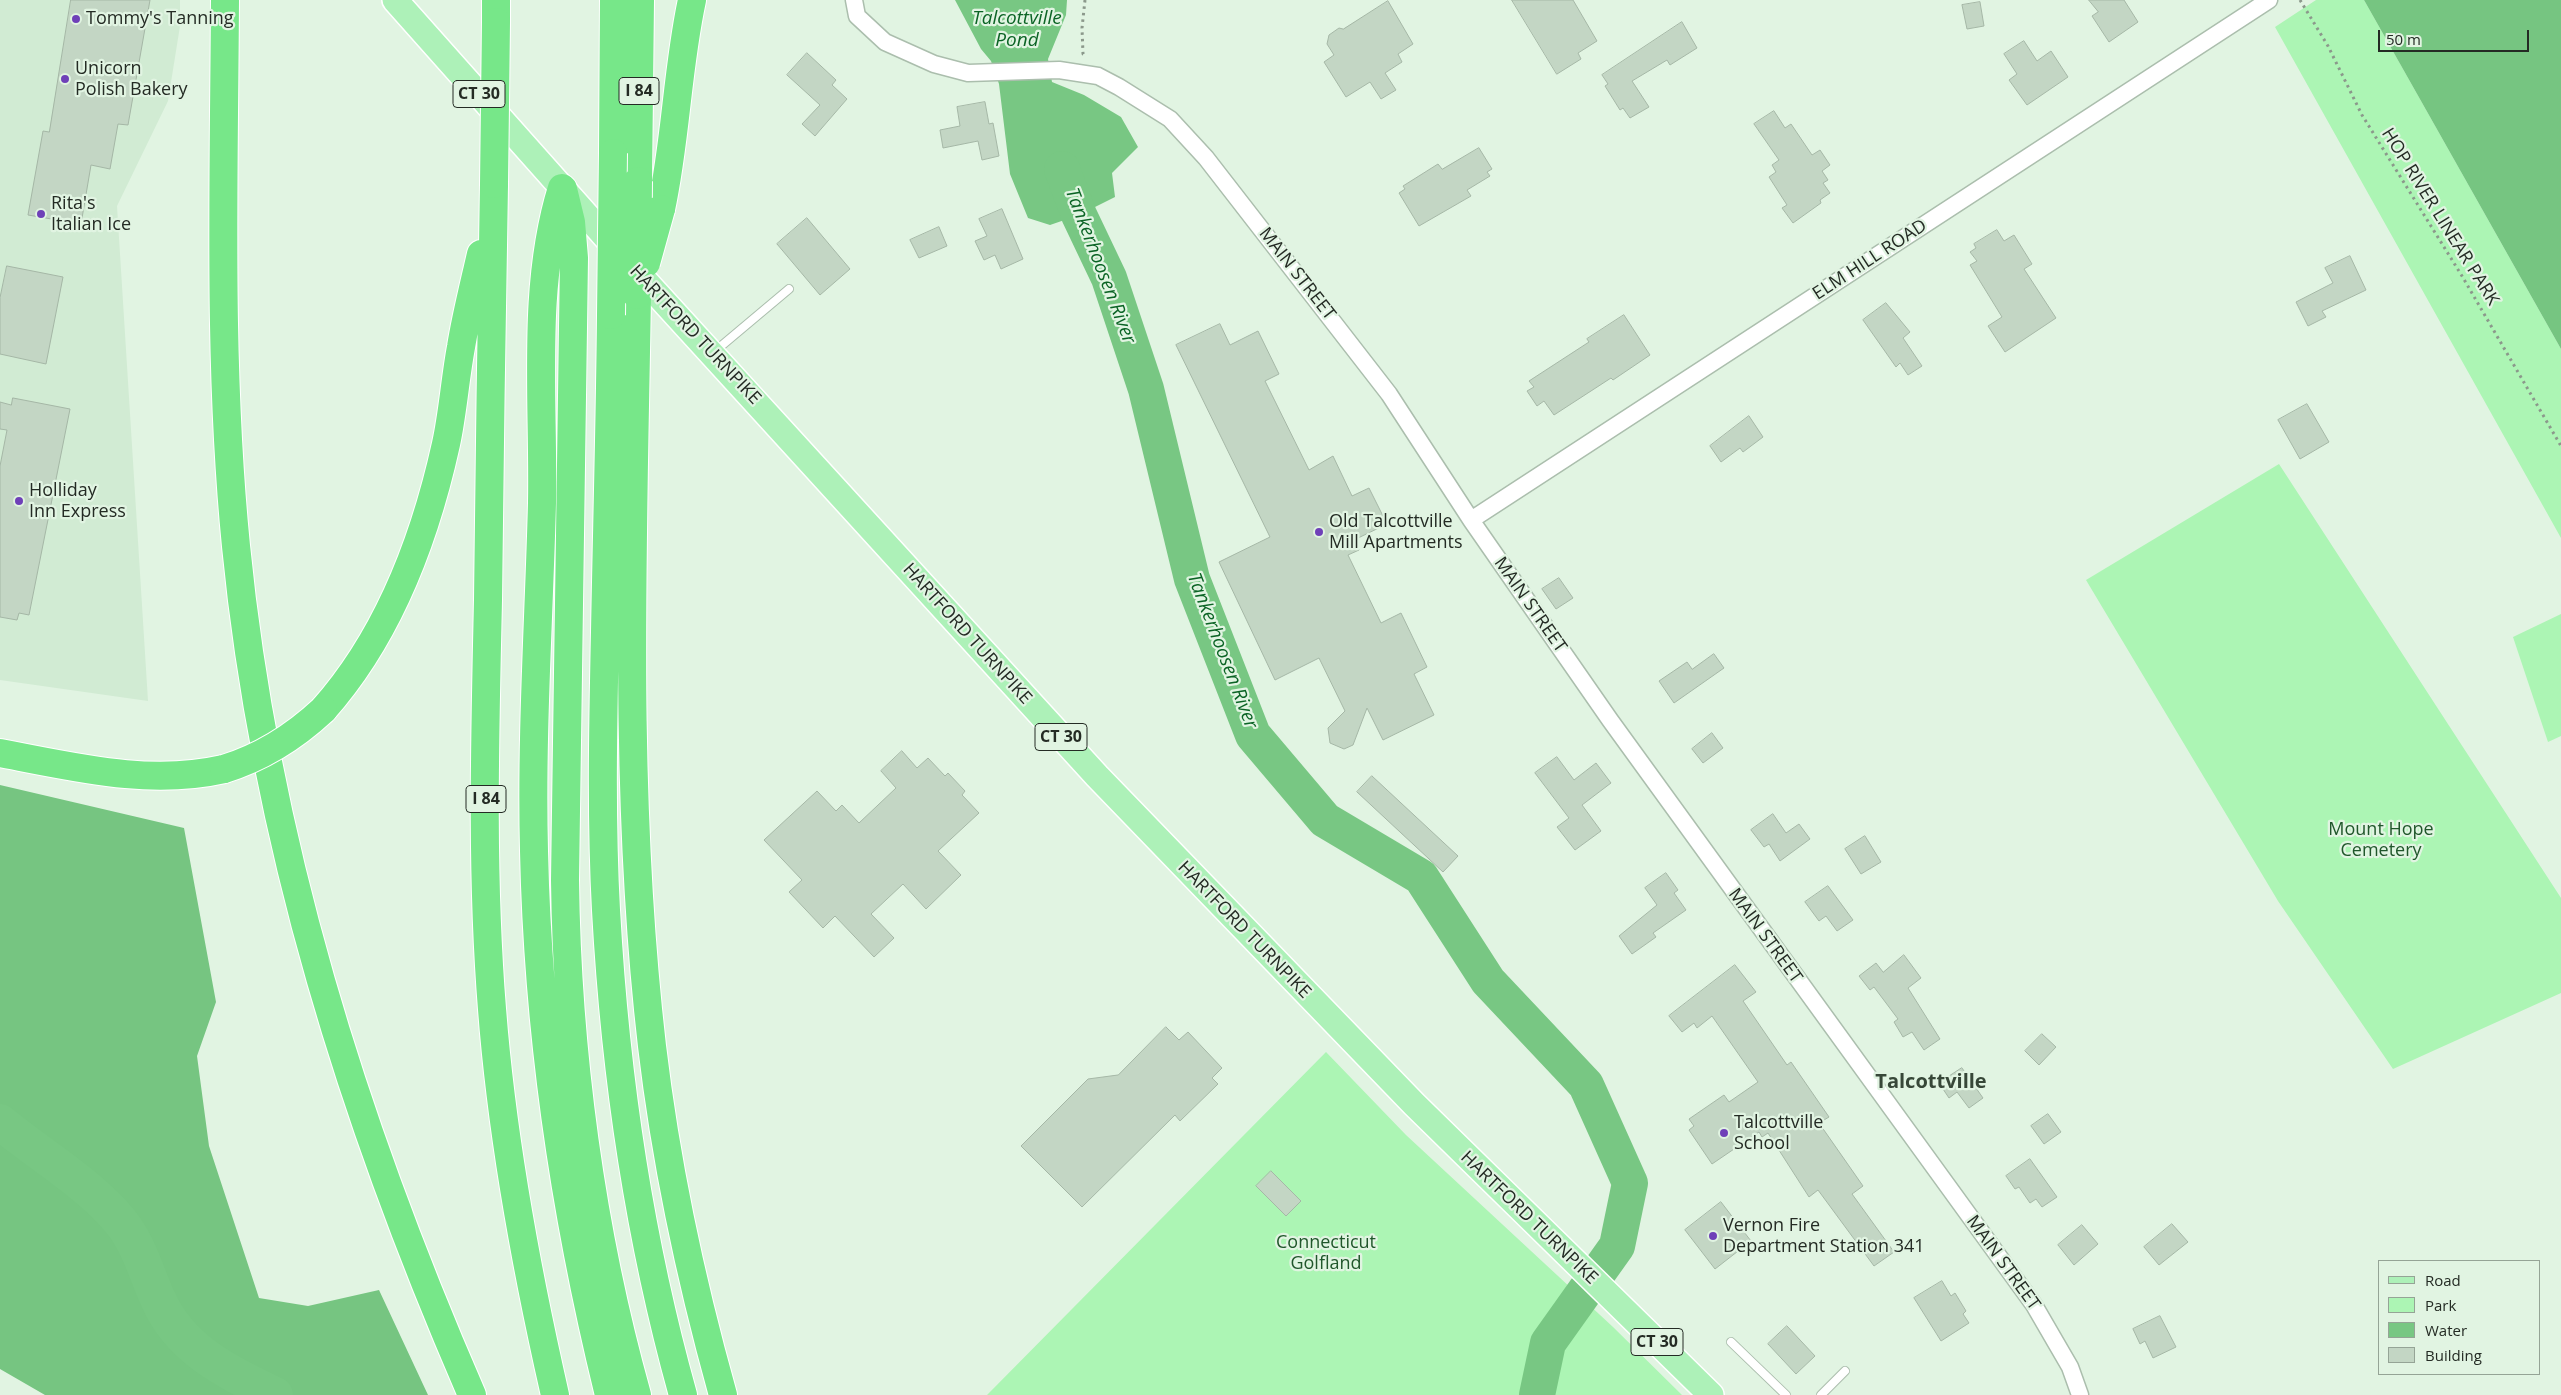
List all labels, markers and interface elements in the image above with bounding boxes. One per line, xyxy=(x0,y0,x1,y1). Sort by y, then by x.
place label: Tommy's Tanning xyxy=(86,8,234,30)
water label: Talcottville Pond xyxy=(972,8,1062,52)
marker: Tommy's Tanning xyxy=(70,13,82,25)
scale bar xyxy=(2381,20,2532,52)
text: 50 m xyxy=(2386,29,2421,49)
place label: Unicorn Polish Bakery xyxy=(75,58,188,100)
marker: Unicorn Polish Bakery xyxy=(59,73,71,85)
road number: I 84 xyxy=(619,78,659,104)
road number: CT 30 xyxy=(453,80,505,108)
street label: HOP RIVER LINEAR PARK xyxy=(2377,124,2503,310)
water label: Tankerhoosen River xyxy=(1060,185,1140,347)
place label: Rita's Italian Ice xyxy=(51,193,131,235)
marker: Rita's Italian Ice xyxy=(35,208,47,220)
street label: ELM HILL ROAD xyxy=(1809,215,1931,305)
street label: MAIN STREET xyxy=(1254,223,1340,325)
street label: HARTFORD TURNPIKE xyxy=(625,261,765,409)
place label: Holliday Inn Express xyxy=(29,480,126,522)
marker: Holliday Inn Express xyxy=(13,495,25,507)
place label: Old Talcottville Mill Apartments xyxy=(1329,511,1462,554)
marker: Old Talcottville Mill Apartments xyxy=(1313,526,1325,538)
street label: MAIN STREET xyxy=(1489,553,1571,657)
street label: HARTFORD TURNPIKE xyxy=(898,559,1036,709)
water label: Tankerhoosen River xyxy=(1182,570,1262,732)
road number: CT 30 xyxy=(1035,724,1087,750)
road number: I 84 xyxy=(466,786,506,812)
park label: Mount Hope Cemetery xyxy=(2328,819,2434,862)
street label: HARTFORD TURNPIKE xyxy=(1173,857,1315,1003)
street label: MAIN STREET xyxy=(1723,884,1807,988)
district label: Talcottville xyxy=(1875,1070,1987,1094)
place label: Talcottville School xyxy=(1734,1112,1823,1154)
marker: Talcottville School xyxy=(1718,1127,1730,1139)
street label: HARTFORD TURNPIKE xyxy=(1456,1147,1602,1289)
street label: MAIN STREET xyxy=(1961,1211,2045,1315)
place label: Vernon Fire Department Station 341 xyxy=(1723,1215,1925,1258)
marker: Vernon Fire Department Station 341 xyxy=(1707,1230,1719,1242)
park label: Connecticut Golfland xyxy=(1276,1232,1376,1274)
legend xyxy=(2378,1260,2541,1375)
text: Road xyxy=(2425,1270,2461,1290)
text: Park xyxy=(2425,1295,2456,1315)
text: Water xyxy=(2425,1320,2467,1340)
road number: CT 30 xyxy=(1631,1328,1683,1355)
text: Building xyxy=(2425,1345,2482,1365)

